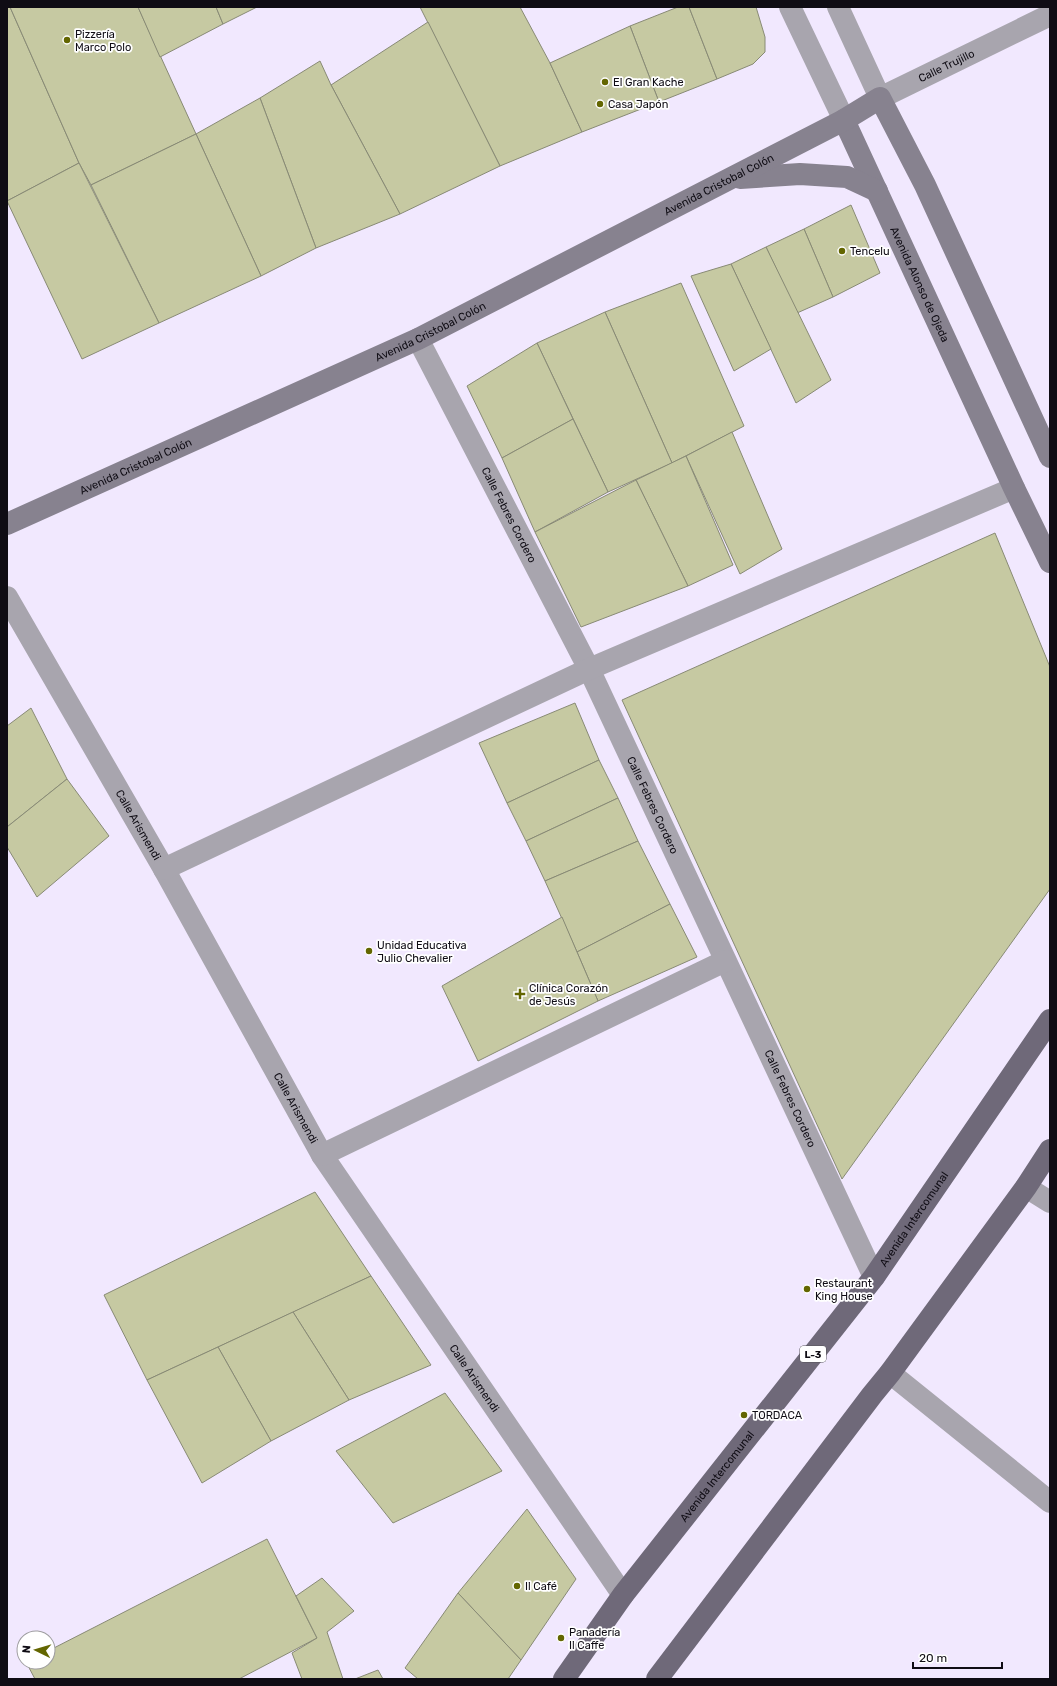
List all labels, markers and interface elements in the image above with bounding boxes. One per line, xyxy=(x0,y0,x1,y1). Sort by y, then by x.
place label: Pizzería Marco Polo xyxy=(75,28,131,54)
marker: Pizzería Marco Polo xyxy=(62,35,72,45)
street label: Calle Trujillo xyxy=(916,47,977,85)
place label: El Gran Kache xyxy=(613,76,684,89)
marker: El Gran Kache xyxy=(600,77,610,87)
place label: Casa Japón xyxy=(608,98,668,111)
marker: Casa Japón xyxy=(595,99,605,109)
street label: Avenida Cristobal Colón xyxy=(662,151,776,218)
street label: Avenida Alonso de Ojeda xyxy=(887,225,952,344)
place label: Tencelu xyxy=(850,245,890,258)
marker: Tencelu xyxy=(837,246,847,256)
street label: Avenida Cristobal Colón xyxy=(373,299,488,364)
street label: Avenida Cristobal Colón xyxy=(78,436,194,497)
street label: Calle Febres Cordero xyxy=(478,465,539,565)
street label: Calle Febres Cordero xyxy=(624,755,681,856)
street label: Calle Arismendi xyxy=(113,788,163,863)
place label: Unidad Educativa Julio Chevalier xyxy=(377,939,467,965)
marker: Unidad Educativa Julio Chevalier xyxy=(364,946,374,956)
place label: Clínica Corazón de Jesús xyxy=(529,982,608,1008)
marker: Clínica Corazón de Jesús xyxy=(514,988,526,1000)
street label: Calle Febres Cordero xyxy=(761,1048,818,1150)
street label: Calle Arismendi xyxy=(271,1070,320,1146)
street label: Avenida Intercomunal xyxy=(877,1169,951,1269)
place label: Restaurant King House xyxy=(815,1277,873,1303)
marker: Restaurant King House xyxy=(802,1284,812,1294)
street label: Calle Arismendi xyxy=(446,1342,502,1415)
road number: L-3 xyxy=(800,1346,826,1362)
place label: TORDACA xyxy=(752,1409,803,1422)
marker: TORDACA xyxy=(739,1410,749,1420)
street label: Avenida Intercomunal xyxy=(677,1428,757,1525)
place label: Il Café xyxy=(525,1580,557,1593)
marker: Il Café xyxy=(512,1581,522,1591)
place label: Panadería Il Caffe xyxy=(569,1626,620,1652)
north arrow xyxy=(16,1630,56,1670)
marker: Panadería Il Caffe xyxy=(556,1633,566,1643)
scale bar xyxy=(913,1644,1002,1670)
text: N xyxy=(20,1645,33,1654)
text: 20 m xyxy=(919,1651,947,1665)

